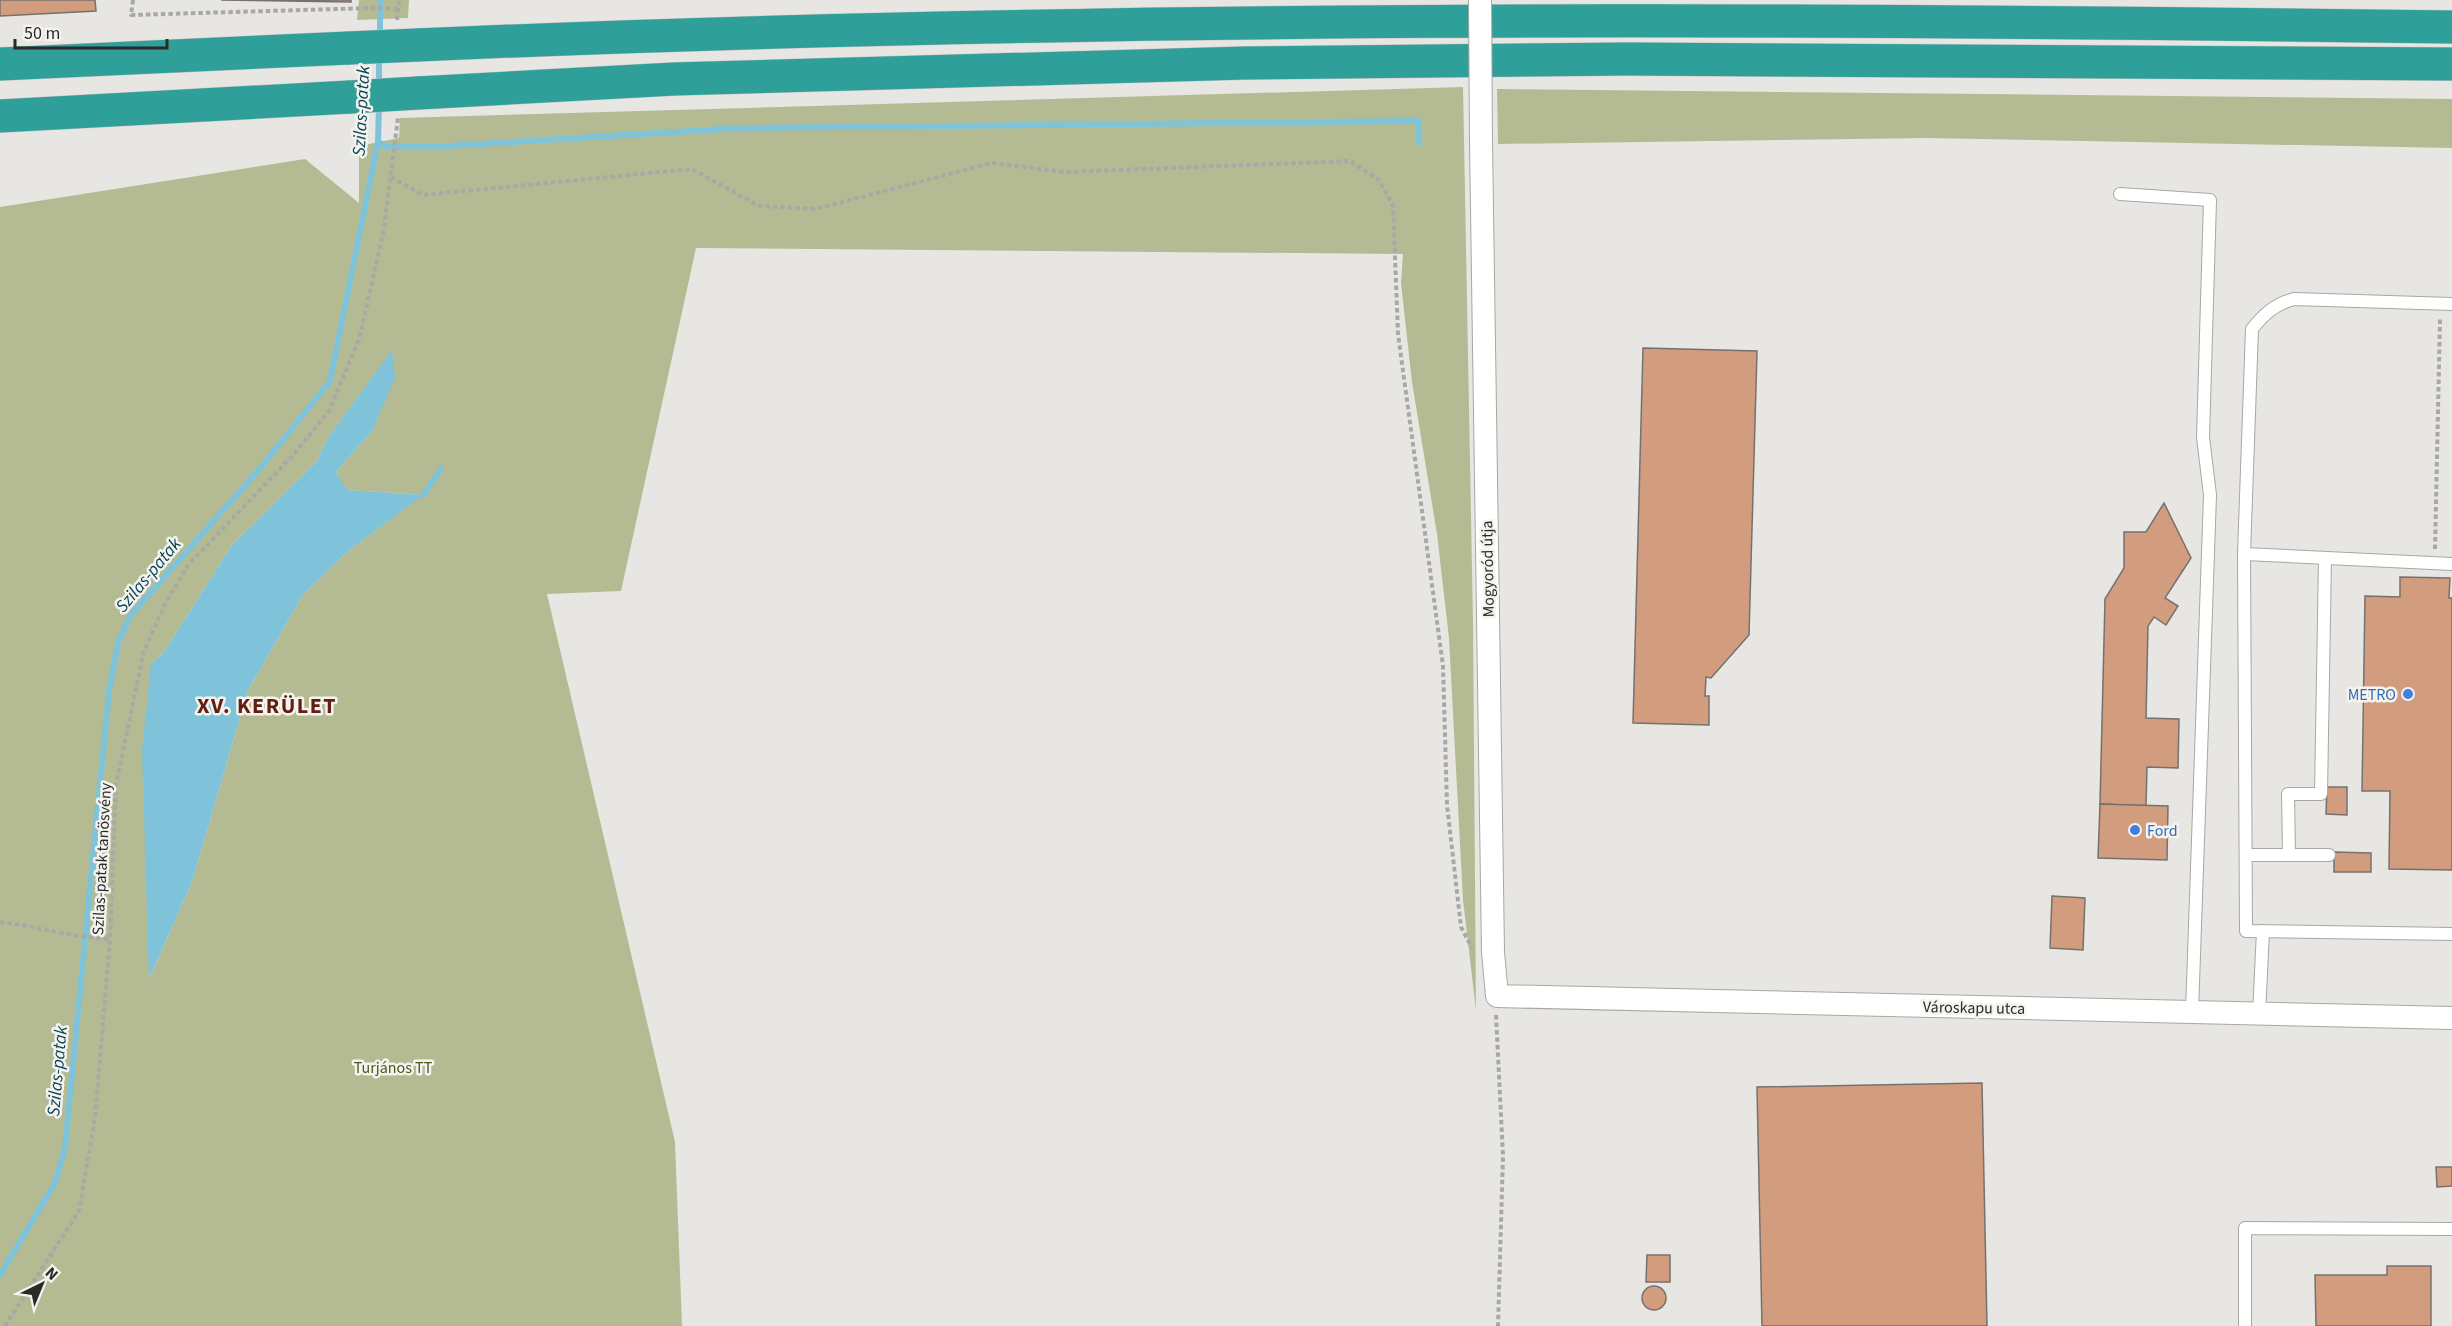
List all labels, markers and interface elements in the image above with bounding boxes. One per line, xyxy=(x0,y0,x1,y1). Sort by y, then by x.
scale bar xyxy=(15,12,166,50)
text: 50 m xyxy=(24,21,60,46)
water label: Szilas-patak xyxy=(347,65,376,157)
street label: Mogyoród útja xyxy=(1476,520,1500,618)
water label: Szilas-patak xyxy=(110,532,187,618)
place label: METRO xyxy=(2348,684,2396,706)
marker: METRO xyxy=(2401,687,2415,701)
district label: XV. KERÜLET xyxy=(197,690,337,722)
street label: Szilas-patak tanösvény xyxy=(87,782,117,936)
place label: Ford xyxy=(2147,820,2178,842)
marker: Ford xyxy=(2128,823,2142,837)
street label: Városkapu utca xyxy=(1923,996,2025,1020)
water label: Szilas-patak xyxy=(41,1024,74,1117)
park label: Turjános TT xyxy=(354,1057,433,1079)
north arrow xyxy=(12,1254,72,1314)
text: N xyxy=(40,1262,63,1285)

